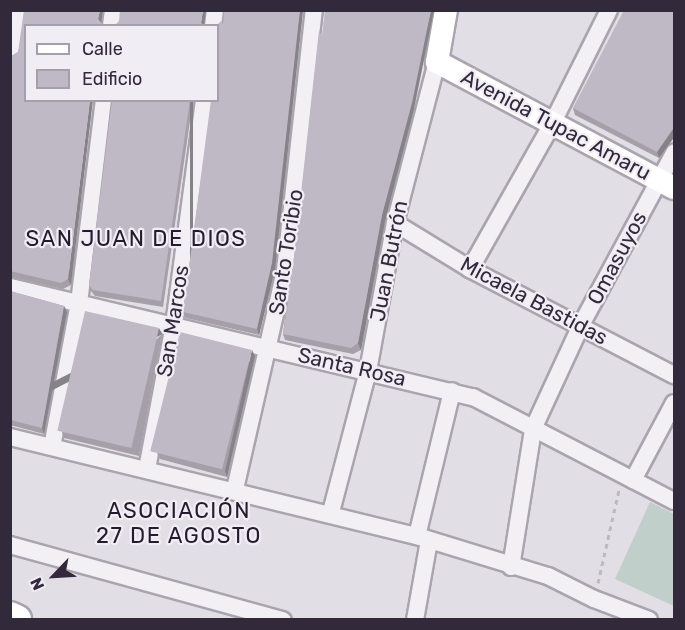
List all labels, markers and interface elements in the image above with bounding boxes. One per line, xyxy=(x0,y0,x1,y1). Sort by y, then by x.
legend xyxy=(24,24,219,102)
text: Calle xyxy=(82,38,123,60)
street label: Avenida Tupac Amaru xyxy=(456,64,656,186)
text: Edificio xyxy=(82,68,142,90)
street label: Santo Toribio xyxy=(264,187,308,317)
street label: Juan Butrón xyxy=(365,198,413,324)
street label: Omasuyos xyxy=(582,207,652,309)
district label: SAN JUAN DE DIOS xyxy=(26,226,246,252)
street label: Micaela Bastidas xyxy=(456,252,612,350)
street label: San Marcos xyxy=(152,263,194,379)
street label: Santa Rosa xyxy=(295,342,409,392)
district label: ASOCIACIÓN 27 DE AGOSTO xyxy=(96,497,262,548)
north arrow xyxy=(24,546,84,606)
text: N xyxy=(26,575,48,593)

